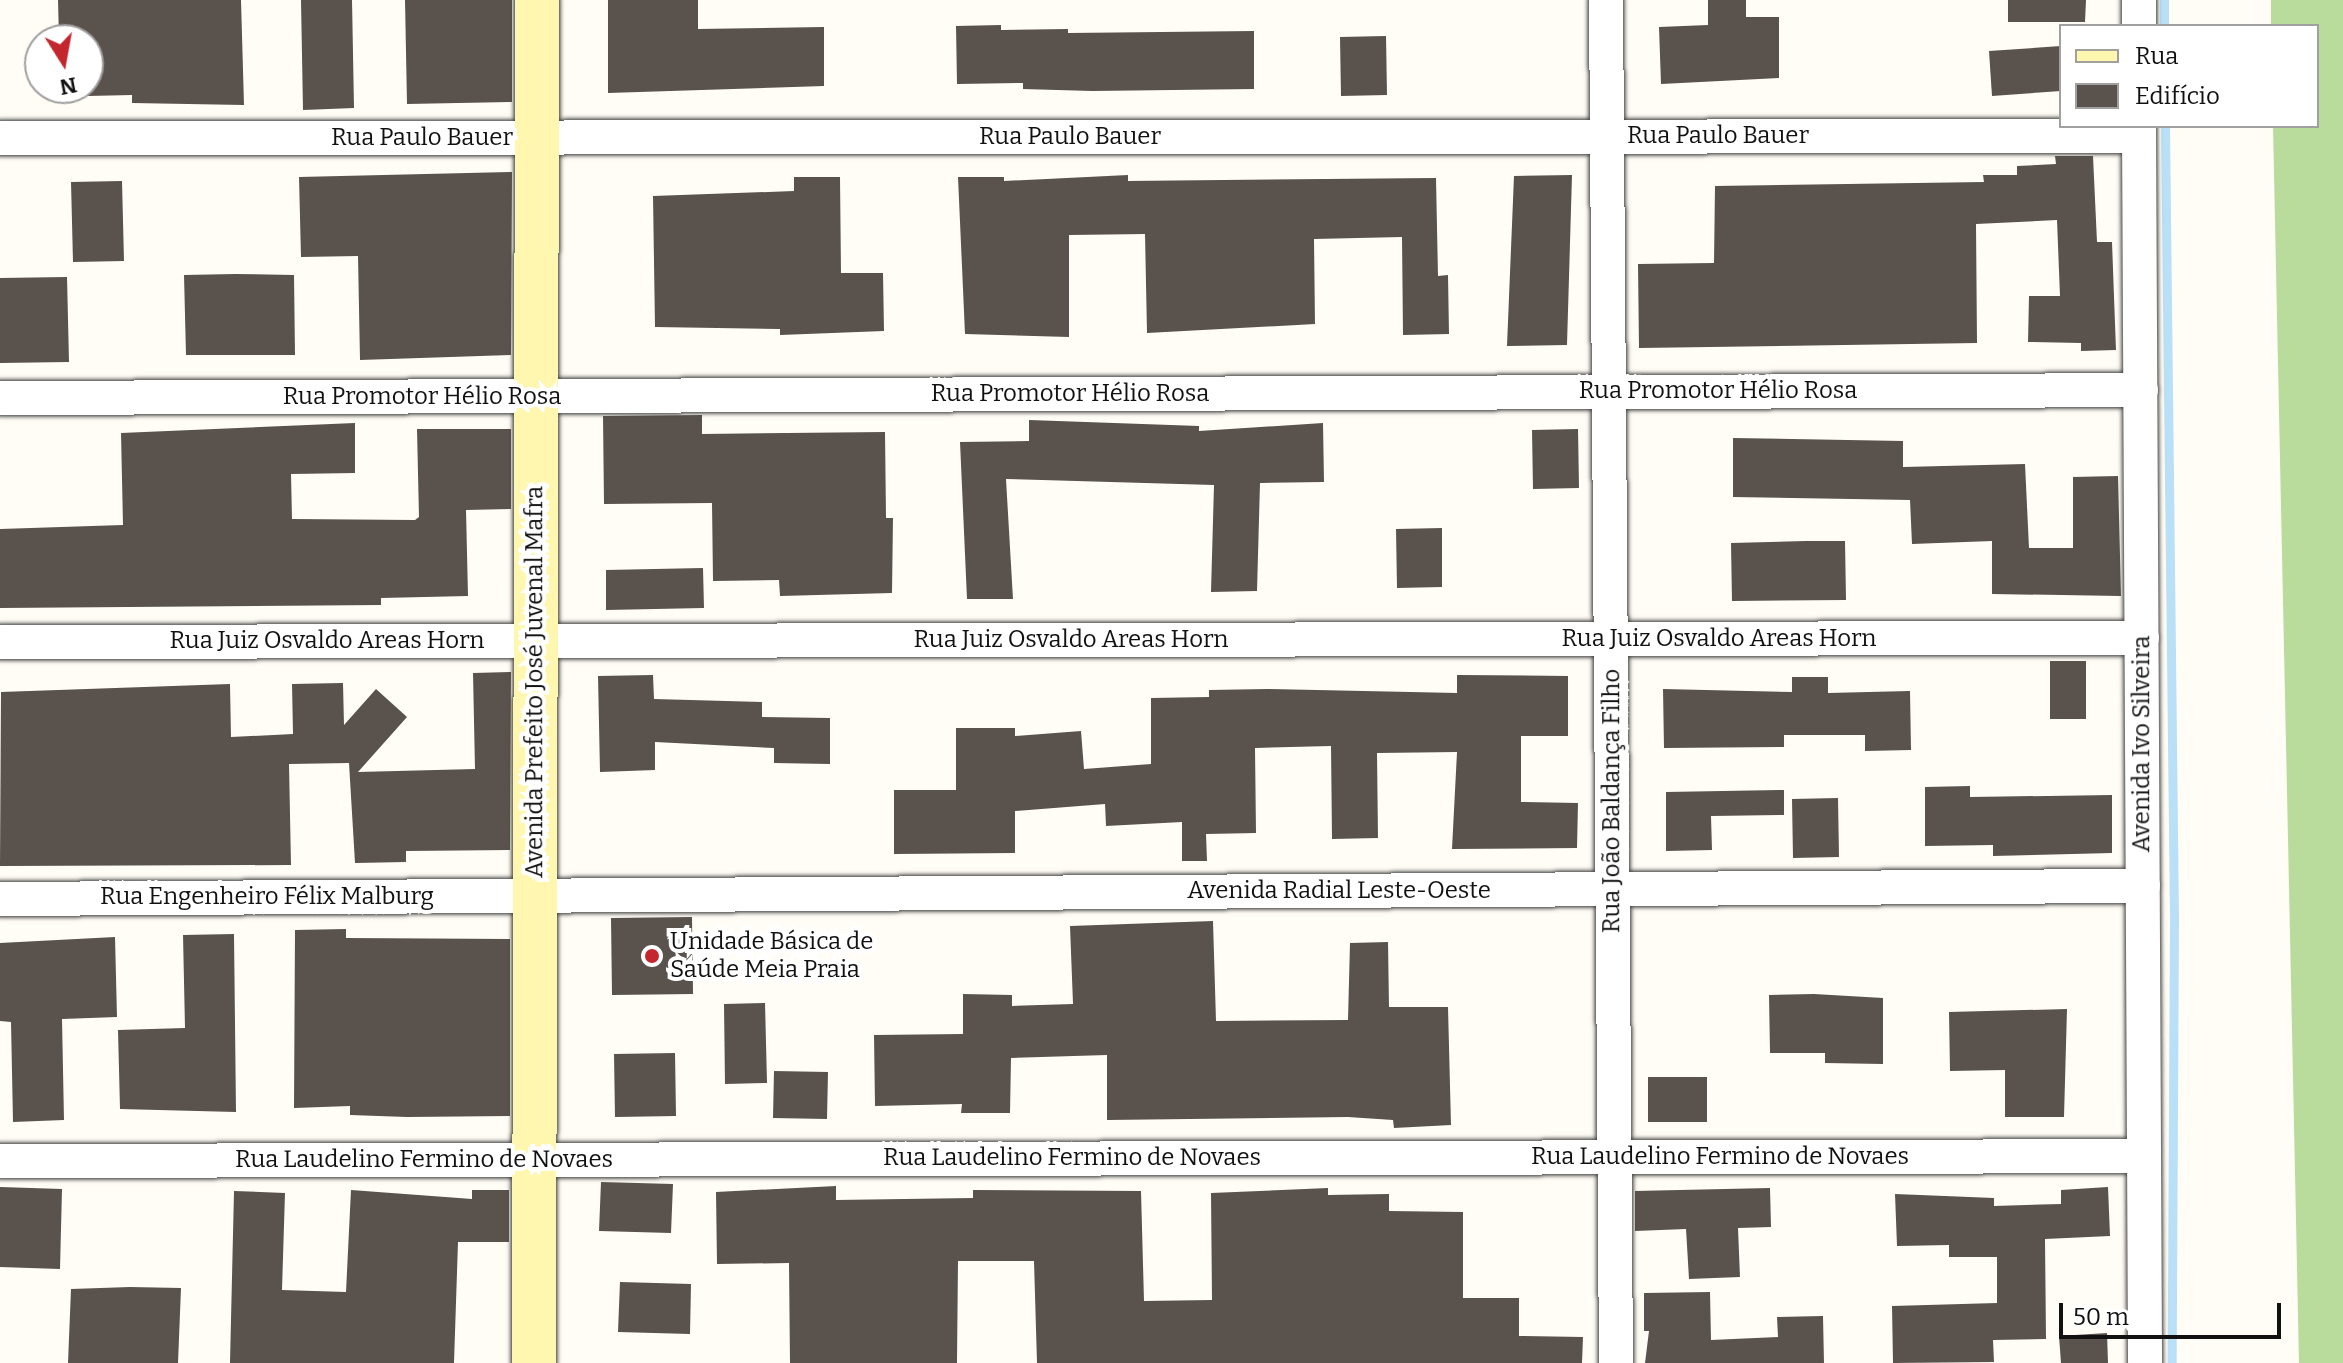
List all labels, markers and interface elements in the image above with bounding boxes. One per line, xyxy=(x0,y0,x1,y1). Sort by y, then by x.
north arrow xyxy=(24,24,104,104)
legend xyxy=(2059,24,2319,128)
text: Rua xyxy=(2135,42,2178,70)
text: N xyxy=(57,71,79,101)
text: Edifício xyxy=(2135,82,2220,110)
street label: Rua Paulo Bauer xyxy=(1627,122,1809,150)
street label: Rua Paulo Bauer xyxy=(979,123,1161,151)
street label: Rua Paulo Bauer xyxy=(331,124,513,152)
street label: Rua Promotor Hélio Rosa xyxy=(1579,377,1857,405)
street label: Rua Promotor Hélio Rosa xyxy=(931,380,1209,408)
street label: Rua Promotor Hélio Rosa xyxy=(283,383,561,411)
street label: Avenida Prefeito José Juvenal Mafra xyxy=(521,486,549,878)
street label: Rua Juiz Osvaldo Areas Horn xyxy=(1561,625,1877,653)
street label: Rua Juiz Osvaldo Areas Horn xyxy=(913,626,1229,654)
street label: Rua Juiz Osvaldo Areas Horn xyxy=(169,627,485,655)
street label: Avenida Ivo Silveira xyxy=(2128,636,2156,852)
street label: Rua João Baldança Filho xyxy=(1598,669,1626,933)
street label: Avenida Radial Leste-Oeste xyxy=(1187,877,1491,905)
street label: Rua Engenheiro Félix Malburg xyxy=(100,883,434,911)
place label: Unidade Básica de Saúde Meia Praia xyxy=(670,928,873,984)
marker: Unidade Básica de Saúde Meia Praia xyxy=(641,945,663,967)
street label: Rua Laudelino Fermino de Novaes xyxy=(1531,1143,1909,1171)
street label: Rua Laudelino Fermino de Novaes xyxy=(883,1144,1261,1172)
street label: Rua Laudelino Fermino de Novaes xyxy=(235,1146,613,1174)
scale bar xyxy=(2063,1287,2285,1337)
text: 50 m xyxy=(2073,1303,2129,1331)

